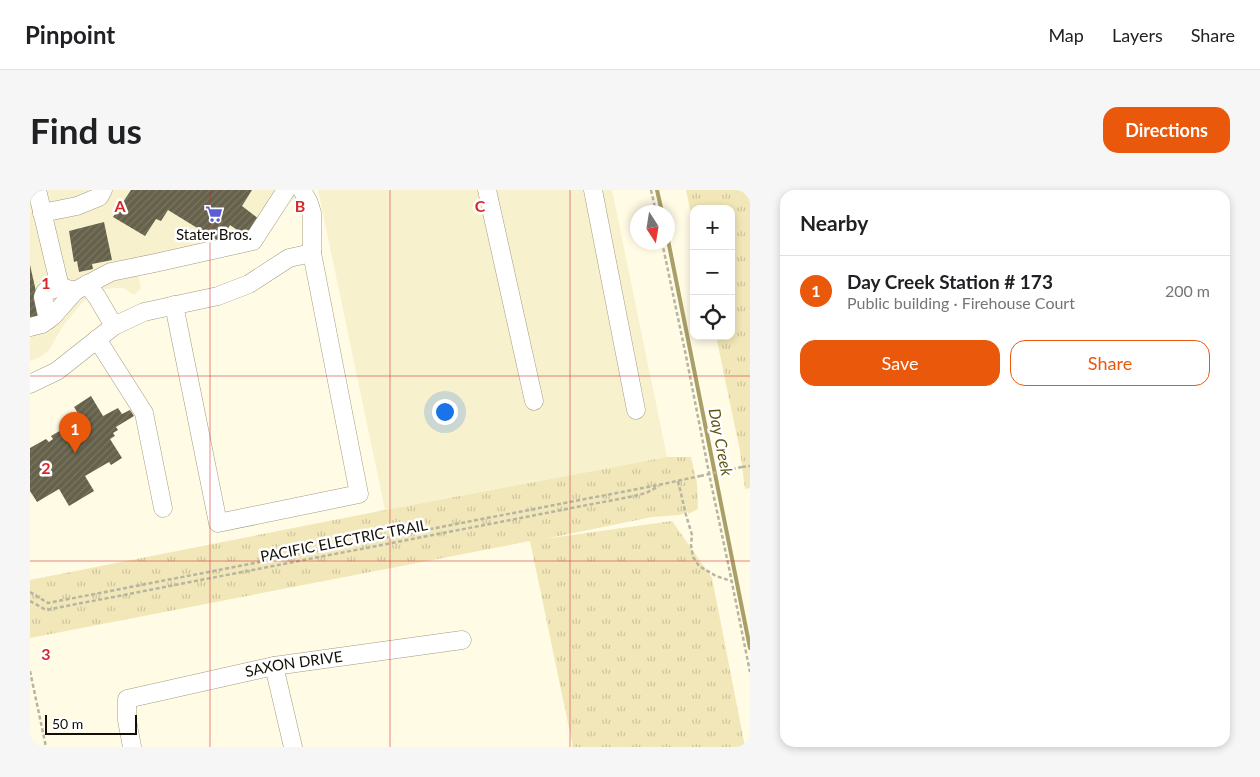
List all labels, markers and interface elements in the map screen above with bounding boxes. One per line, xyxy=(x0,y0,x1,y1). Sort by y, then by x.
text: Pinpoint xyxy=(25,20,115,49)
text: Map xyxy=(1048,24,1084,46)
text: Layers xyxy=(1112,24,1163,46)
text: Share xyxy=(1191,24,1235,46)
button: Directions xyxy=(1103,107,1230,153)
text: Find us xyxy=(30,109,142,151)
text: A xyxy=(113,196,126,215)
text: B xyxy=(295,196,305,215)
text: C xyxy=(475,196,486,215)
supermarket icon: Stater Bros. xyxy=(204,204,224,224)
north arrow xyxy=(630,205,675,250)
map controls xyxy=(690,205,735,340)
button: + xyxy=(690,205,735,250)
text: Nearby xyxy=(800,210,868,235)
place label: Stater Bros. xyxy=(176,225,252,243)
button: − xyxy=(690,250,735,295)
text: Day Creek Station # 173 xyxy=(847,270,1053,293)
text: 1 xyxy=(41,273,51,292)
text: 1 xyxy=(811,281,821,300)
text: 200 m xyxy=(1165,281,1210,300)
text: Public building · Firehouse Court xyxy=(847,293,1075,312)
button: locate xyxy=(690,295,735,340)
button: Save xyxy=(800,340,1000,386)
button: Share xyxy=(1010,340,1210,386)
your location xyxy=(432,399,458,425)
water label: Day Creek xyxy=(706,407,737,478)
pin: 1 xyxy=(59,412,91,453)
text: 2 xyxy=(41,458,51,477)
street label: PACIFIC ELECTRIC TRAIL xyxy=(259,515,429,565)
text: 3 xyxy=(41,644,51,663)
street label: SAXON DRIVE xyxy=(243,647,344,680)
scale bar xyxy=(45,712,138,735)
text: 50 m xyxy=(52,715,83,732)

